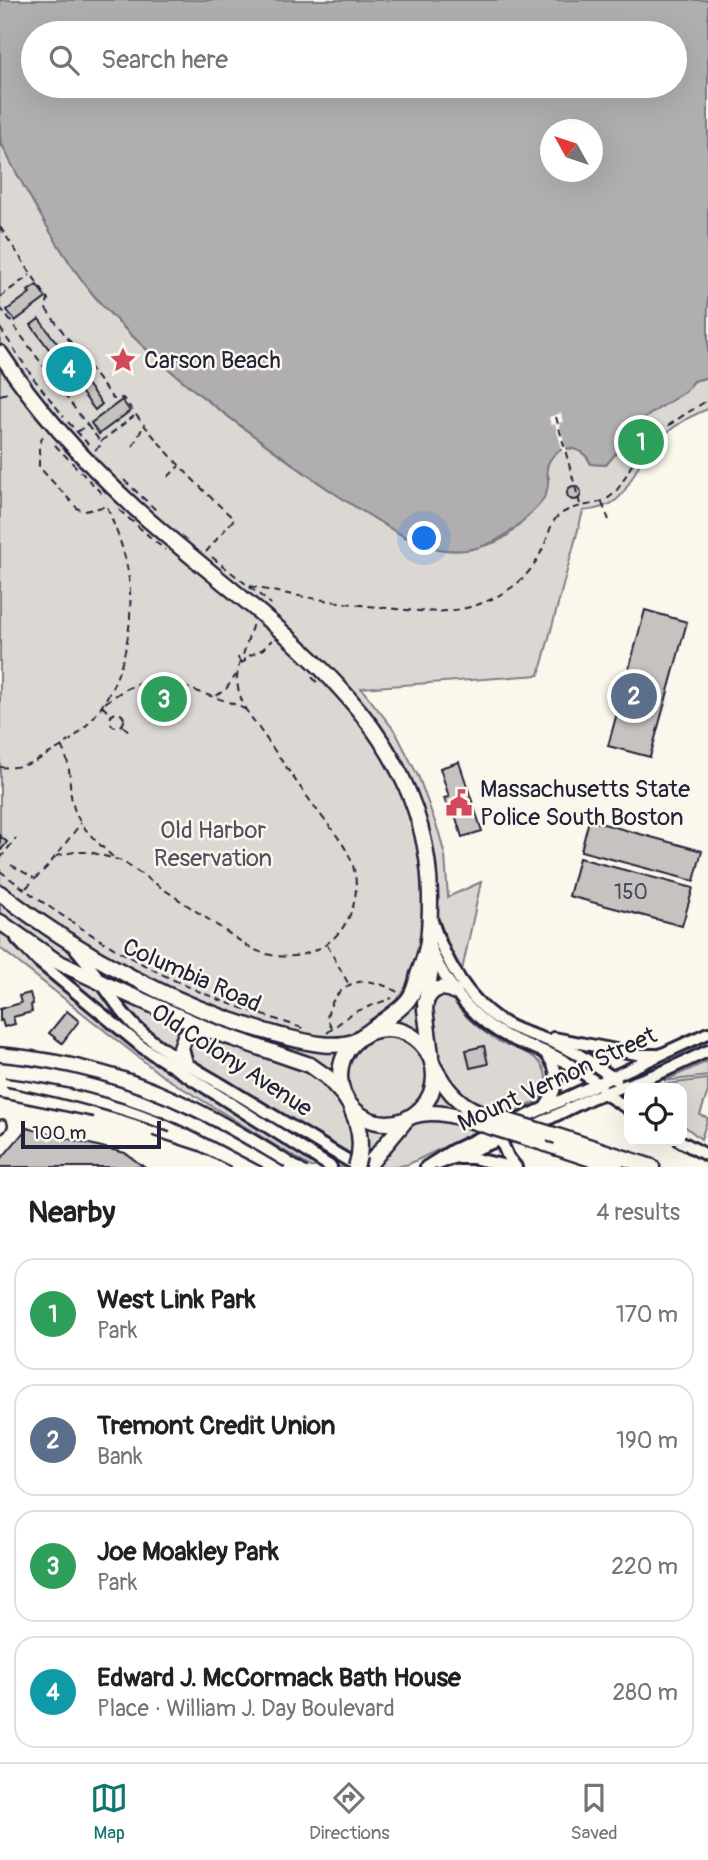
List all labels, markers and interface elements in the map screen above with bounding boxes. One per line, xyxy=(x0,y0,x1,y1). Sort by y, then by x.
search box xyxy=(21,21,687,98)
icon: search xyxy=(45,41,83,79)
text: Search here xyxy=(101,44,228,76)
north arrow xyxy=(540,119,603,182)
pin: 4 xyxy=(46,343,92,395)
place icon: Carson Beach xyxy=(108,345,138,375)
place label: Carson Beach xyxy=(144,346,281,375)
pin: 1 xyxy=(618,416,664,468)
your location xyxy=(407,521,441,555)
pin: 2 xyxy=(611,670,657,722)
pin: 3 xyxy=(141,673,187,725)
place label: Massachusetts State Police South Boston xyxy=(480,775,690,832)
public building icon: Massachusetts State Police South Boston xyxy=(444,788,474,818)
park label: Old Harbor Reservation xyxy=(154,816,272,873)
house number: 150 xyxy=(614,879,648,906)
street label: Columbia Road xyxy=(118,932,265,1019)
street label: Old Colony Avenue xyxy=(146,998,318,1123)
street label: Mount Vernon Street xyxy=(453,1021,661,1138)
map controls xyxy=(624,1083,687,1146)
button: locate xyxy=(624,1083,687,1146)
scale bar xyxy=(21,1118,161,1150)
text: 100 m xyxy=(32,1121,86,1145)
text: Nearby xyxy=(28,1194,115,1231)
text: 4 results xyxy=(596,1198,680,1227)
text: West Link Park xyxy=(97,1284,256,1316)
text: 1 xyxy=(49,1300,58,1329)
text: 170 m xyxy=(616,1300,678,1329)
text: Park xyxy=(97,1316,137,1345)
text: Tremont Credit Union xyxy=(97,1410,335,1442)
text: 2 xyxy=(47,1426,59,1455)
text: 190 m xyxy=(616,1426,678,1455)
text: Bank xyxy=(97,1442,143,1471)
text: Joe Moakley Park xyxy=(97,1536,279,1568)
text: 3 xyxy=(47,1552,59,1581)
text: 220 m xyxy=(611,1552,678,1581)
text: Park xyxy=(97,1568,137,1597)
text: Edward J. McCormack Bath House xyxy=(97,1662,461,1694)
text: 4 xyxy=(46,1678,60,1707)
text: 280 m xyxy=(612,1678,678,1707)
text: Place · William J. Day Boulevard xyxy=(97,1694,395,1723)
tab: Map xyxy=(90,1779,128,1845)
tab: Directions xyxy=(309,1779,390,1845)
tab: Saved xyxy=(570,1779,618,1845)

